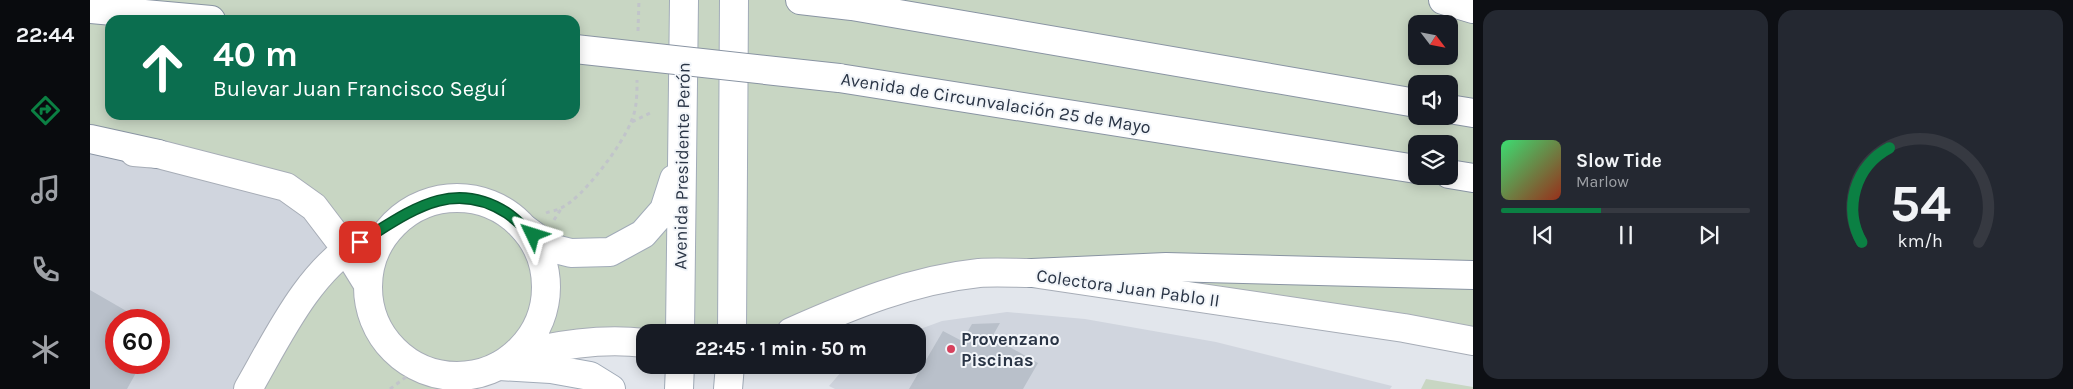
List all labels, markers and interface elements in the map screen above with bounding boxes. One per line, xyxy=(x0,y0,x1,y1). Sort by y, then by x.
north arrow xyxy=(1408,15,1458,65)
map controls xyxy=(1408,15,1458,185)
text: 22:44 xyxy=(16,22,74,48)
text: 40 m xyxy=(213,34,298,75)
icon: ahead xyxy=(130,35,195,100)
street label: Avenida Presidente Perón xyxy=(669,62,695,270)
street label: Avenida de Circunvalación 25 de Mayo xyxy=(840,68,1152,138)
button: sound xyxy=(1408,75,1458,125)
text: Bulevar Juan Francisco Seguí xyxy=(213,76,506,102)
icon: directions xyxy=(28,93,63,128)
button: layers xyxy=(1408,135,1458,185)
text: Slow Tide xyxy=(1576,150,1662,172)
icon: music xyxy=(28,172,63,207)
text: Marlow xyxy=(1576,172,1629,191)
text: 54 xyxy=(1890,173,1951,234)
position arrow xyxy=(506,208,558,260)
pin xyxy=(339,221,381,263)
icon: previous xyxy=(1529,221,1557,249)
icon: pause xyxy=(1612,221,1640,249)
icon: next xyxy=(1695,221,1723,249)
icon: arrive xyxy=(346,228,374,256)
text: km/h xyxy=(1898,231,1943,252)
icon: phone xyxy=(28,252,63,287)
street label: Colectora Juan Pablo II xyxy=(1035,264,1221,312)
speed limit sign: 60 xyxy=(105,309,170,374)
place label: Provenzano Piscinas xyxy=(961,328,1060,371)
icon: climate xyxy=(28,332,63,367)
text: 22:45 · 1 min · 50 m xyxy=(695,338,867,360)
marker: Provenzano Piscinas xyxy=(945,343,957,355)

